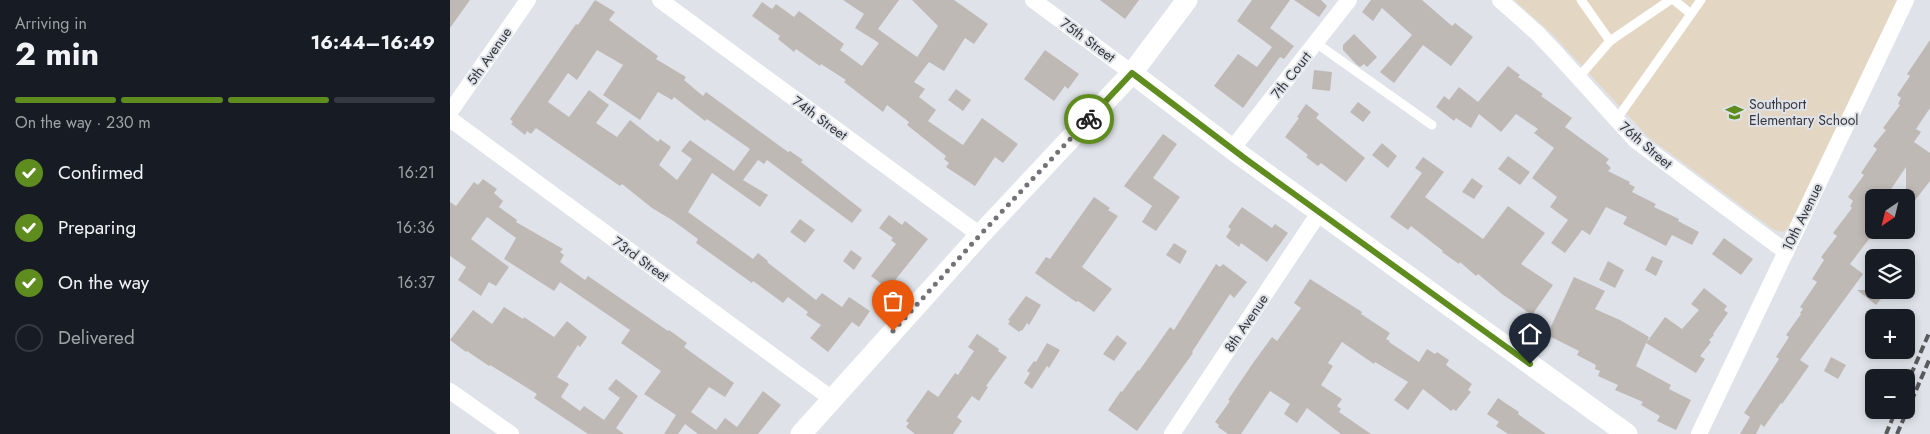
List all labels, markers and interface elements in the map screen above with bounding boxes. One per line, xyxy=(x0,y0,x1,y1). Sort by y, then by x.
text: Arriving in xyxy=(15,12,87,35)
street label: 75th Street xyxy=(1056,13,1120,67)
street label: 5th Avenue xyxy=(462,23,516,89)
text: 16:44–16:49 xyxy=(311,29,435,56)
text: 2 min xyxy=(15,31,99,77)
street label: 7th Court xyxy=(1266,47,1316,103)
street label: 74th Street xyxy=(788,91,852,145)
courier xyxy=(1064,94,1114,144)
place label: Southport Elementary School xyxy=(1749,94,1859,130)
school or university icon: Southport Elementary School xyxy=(1725,102,1745,122)
icon: bike xyxy=(1075,105,1103,133)
text: On the way · 230 m xyxy=(15,111,151,134)
street label: 76th Street xyxy=(1615,117,1677,174)
icon: check xyxy=(15,159,43,187)
text: Confirmed xyxy=(58,159,144,186)
text: 16:21 xyxy=(397,161,435,184)
street label: 10th Avenue xyxy=(1777,180,1827,254)
north arrow xyxy=(1865,189,1915,239)
map controls xyxy=(1865,189,1915,419)
icon: check xyxy=(15,214,43,242)
text: Preparing xyxy=(58,214,136,241)
text: 16:36 xyxy=(396,216,435,239)
street label: 73rd Street xyxy=(609,232,674,287)
button: layers xyxy=(1865,249,1915,299)
icon: check xyxy=(15,269,43,297)
text: On the way xyxy=(58,269,149,296)
text: 16:37 xyxy=(397,271,435,294)
pin xyxy=(872,280,914,331)
icon: bag xyxy=(879,287,907,315)
street label: 8th Avenue xyxy=(1219,290,1273,356)
button: + xyxy=(1865,309,1915,359)
pin xyxy=(1509,313,1551,364)
icon: home xyxy=(1516,320,1544,348)
text: Delivered xyxy=(58,324,135,351)
button: − xyxy=(1865,369,1915,419)

